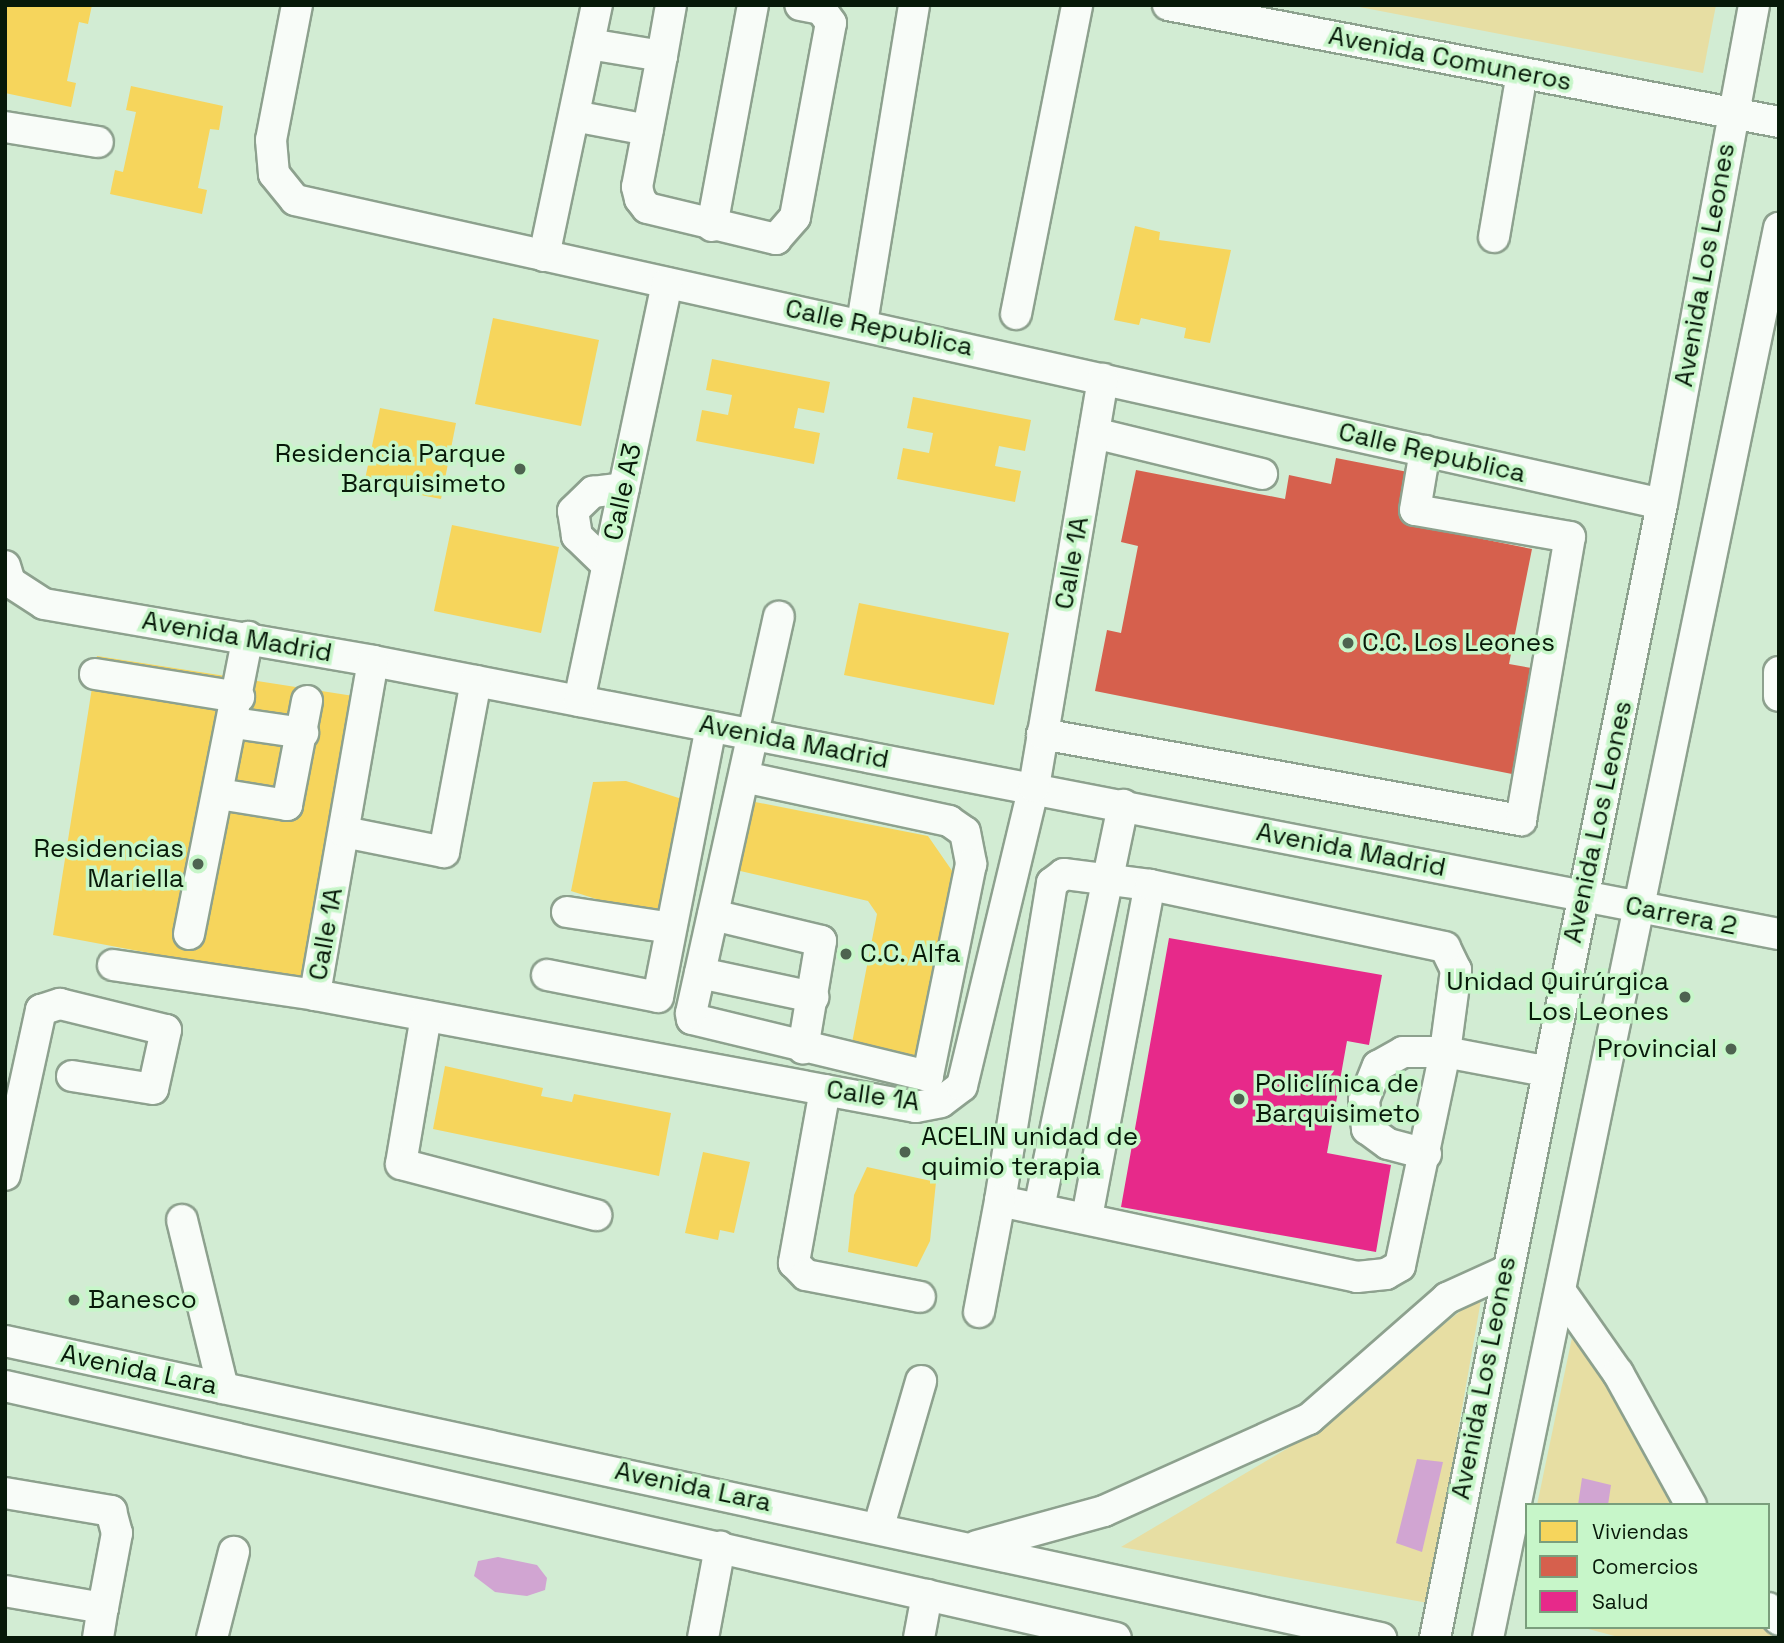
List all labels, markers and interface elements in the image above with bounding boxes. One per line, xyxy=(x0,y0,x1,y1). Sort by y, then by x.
street label: Avenida Comuneros xyxy=(1326,20,1574,98)
street label: Avenida Los Leones xyxy=(1668,141,1742,389)
street label: Calle Republica xyxy=(782,293,976,363)
street label: Calle Republica xyxy=(1335,416,1529,490)
place label: Residencia Parque Barquisimeto xyxy=(275,438,506,500)
street label: Calle A3 xyxy=(597,441,649,543)
marker: Residencia Parque Barquisimeto xyxy=(512,461,528,477)
street label: Calle 1A xyxy=(1049,514,1095,612)
street label: Avenida Madrid xyxy=(140,605,334,669)
place label: C.C. Los Leones xyxy=(1362,627,1556,659)
marker: C.C. Los Leones xyxy=(1340,635,1356,651)
street label: Avenida Los Leones xyxy=(1557,698,1639,946)
street label: Avenida Madrid xyxy=(697,708,891,776)
street label: Avenida Madrid xyxy=(1254,816,1448,884)
place label: Residencias Mariella xyxy=(34,833,184,894)
marker: Residencias Mariella xyxy=(190,856,206,872)
street label: Calle 1A xyxy=(303,885,349,983)
street label: Carrera 2 xyxy=(1623,890,1739,942)
place label: C.C. Alfa xyxy=(860,938,962,970)
marker: C.C. Alfa xyxy=(838,946,854,962)
place label: Unidad Quirúrgica Los Leones xyxy=(1446,966,1669,1028)
marker: Unidad Quirúrgica Los Leones xyxy=(1675,987,1695,1007)
place label: Provincial xyxy=(1597,1033,1717,1065)
marker: Provincial xyxy=(1723,1041,1739,1057)
place label: Policlínica de Barquisimeto xyxy=(1255,1068,1420,1130)
street label: Calle 1A xyxy=(824,1074,922,1118)
marker: Policlínica de Barquisimeto xyxy=(1229,1089,1249,1109)
place label: ACELIN unidad de quimio terapia xyxy=(921,1121,1138,1182)
marker: ACELIN unidad de quimio terapia xyxy=(895,1142,915,1162)
street label: Avenida Los Leones xyxy=(1445,1254,1523,1502)
place label: Banesco xyxy=(88,1284,197,1316)
marker: Banesco xyxy=(66,1292,82,1308)
street label: Avenida Lara xyxy=(58,1338,220,1402)
street label: Avenida Lara xyxy=(612,1455,774,1519)
legend xyxy=(1525,1503,1770,1629)
text: Viviendas xyxy=(1592,1518,1689,1545)
text: Comercios xyxy=(1592,1553,1698,1580)
text: Salud xyxy=(1592,1588,1648,1615)

